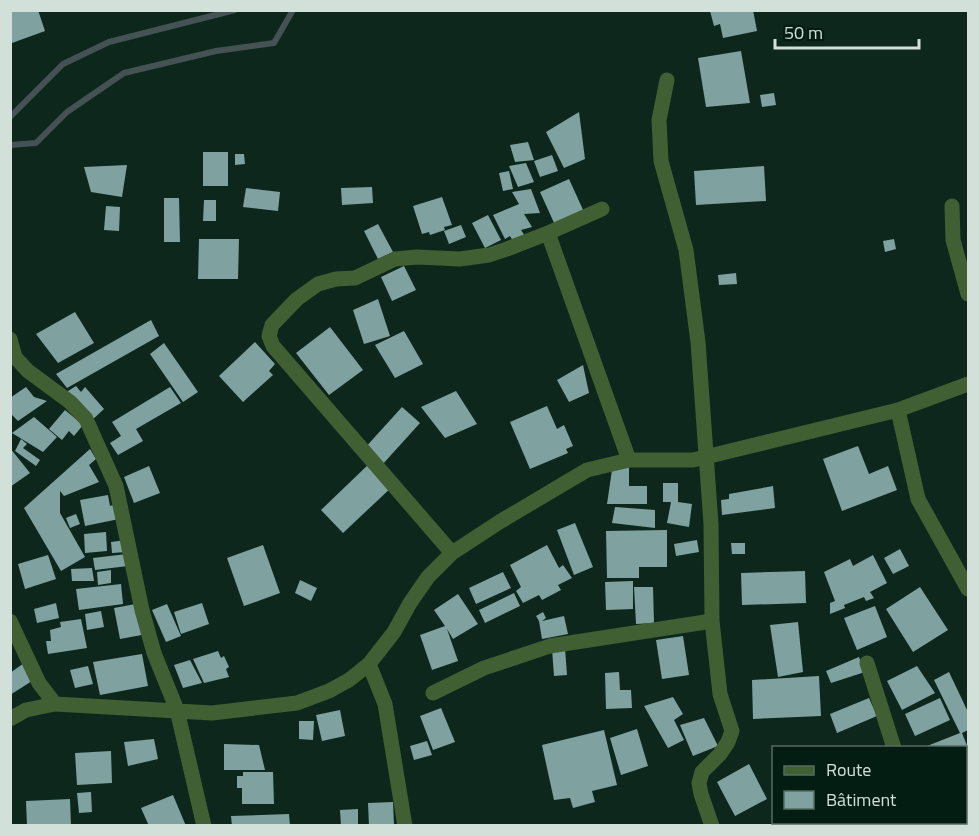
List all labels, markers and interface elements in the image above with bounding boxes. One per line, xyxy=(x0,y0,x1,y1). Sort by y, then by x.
scale bar xyxy=(775,12,919,50)
text: 50 m xyxy=(784,19,823,46)
legend xyxy=(772,746,967,824)
text: Route xyxy=(826,756,871,783)
text: Bâtiment xyxy=(826,786,897,813)

